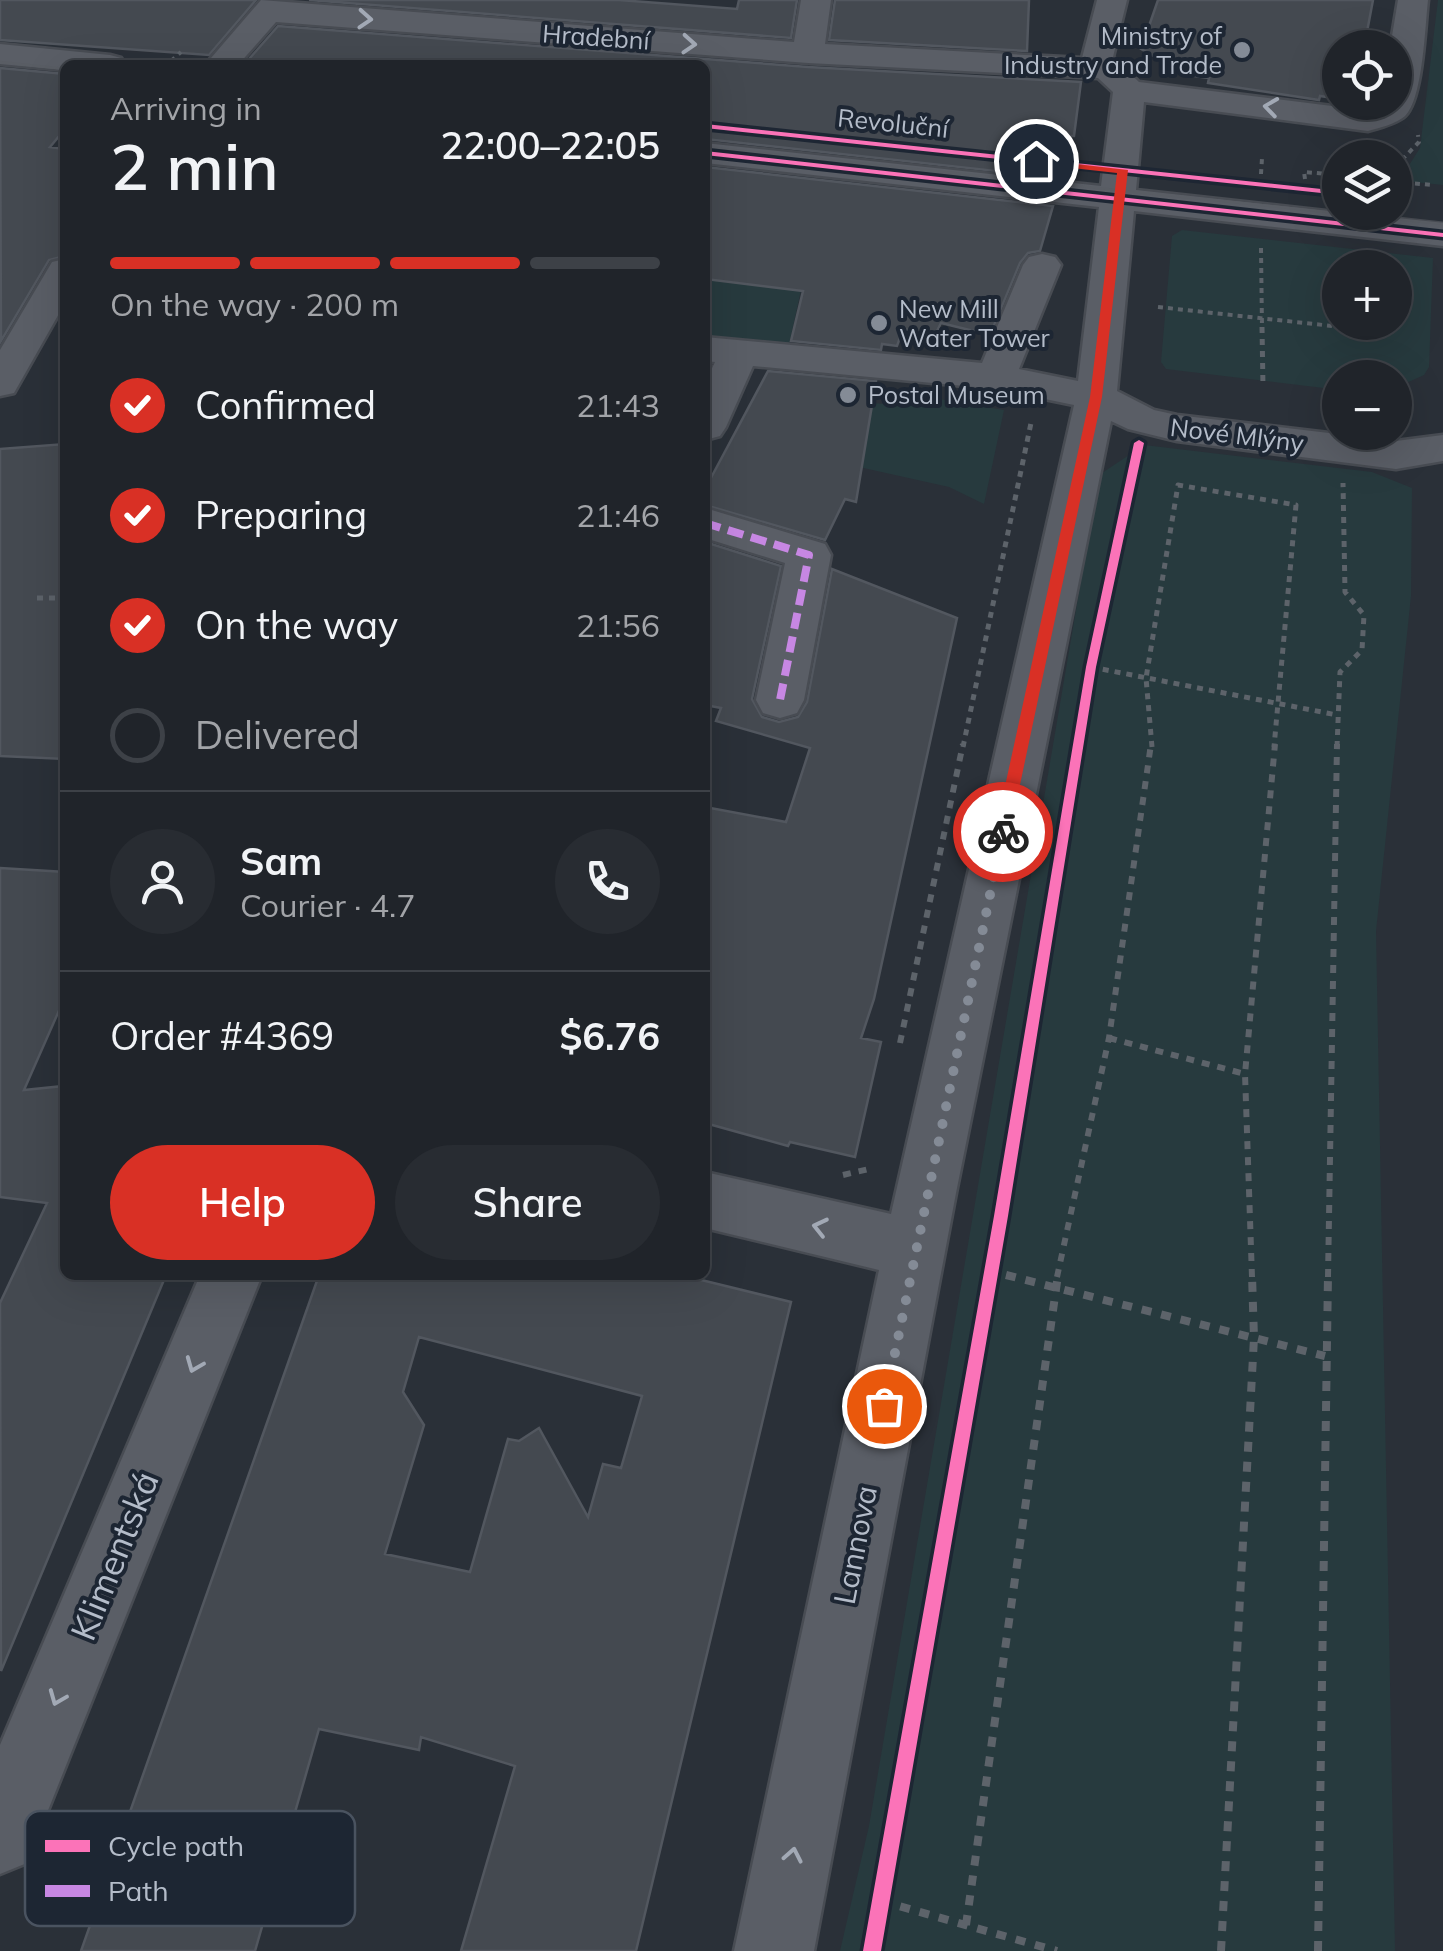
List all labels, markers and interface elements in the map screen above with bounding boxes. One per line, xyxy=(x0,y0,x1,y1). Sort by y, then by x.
one-way arrow xyxy=(358,8,374,30)
street label: Hradební xyxy=(541,17,652,56)
place label: Ministry of Industry and Trade xyxy=(1004,20,1223,80)
map controls xyxy=(1322,30,1412,450)
button: locate xyxy=(1322,30,1412,120)
one-way arrow xyxy=(682,32,698,54)
marker: Ministry of Industry and Trade xyxy=(1231,39,1253,61)
text: Arriving in xyxy=(110,88,262,128)
one-way arrow xyxy=(1263,97,1279,118)
street label: Revoluční xyxy=(836,101,951,144)
pin xyxy=(994,119,1079,204)
text: 22:00–22:05 xyxy=(440,121,660,169)
text: 2 min xyxy=(110,125,279,206)
icon: home xyxy=(1009,134,1064,189)
button: layers xyxy=(1322,140,1412,230)
button: + xyxy=(1322,250,1412,340)
text: On the way · 200 m xyxy=(110,284,399,324)
place label: New Mill Water Tower xyxy=(899,293,1050,353)
marker: New Mill Water Tower xyxy=(868,312,890,334)
button: − xyxy=(1322,360,1412,450)
icon: check xyxy=(110,378,165,433)
place label: Postal Museum xyxy=(868,379,1045,410)
text: Confirmed xyxy=(195,381,376,429)
marker: Postal Museum xyxy=(837,384,859,406)
text: 21:43 xyxy=(576,385,660,425)
street label: Nové Mlýny xyxy=(1168,411,1306,458)
icon: check xyxy=(110,488,165,543)
text: Preparing xyxy=(195,491,367,539)
text: 21:46 xyxy=(576,495,660,535)
icon: check xyxy=(110,598,165,653)
text: On the way xyxy=(195,601,398,649)
text: 21:56 xyxy=(576,605,660,645)
text: Delivered xyxy=(195,711,360,759)
courier xyxy=(953,782,1053,882)
icon: bike xyxy=(976,805,1031,860)
button: person xyxy=(110,829,215,934)
button: phone xyxy=(555,829,660,934)
text: Sam xyxy=(240,837,322,885)
text: Courier · 4.7 xyxy=(240,885,416,925)
text: Order #4369 xyxy=(110,1012,334,1060)
text: $6.76 xyxy=(559,1012,660,1060)
button: Help xyxy=(110,1145,375,1260)
button: Share xyxy=(395,1145,660,1260)
one-way arrow xyxy=(812,1218,829,1239)
one-way arrow xyxy=(185,1355,205,1373)
pin xyxy=(842,1364,927,1449)
icon: bag xyxy=(857,1379,912,1434)
street label: Klimentská xyxy=(60,1465,168,1646)
street label: Lannova xyxy=(825,1482,885,1607)
one-way arrow xyxy=(49,1688,69,1706)
legend xyxy=(25,1811,355,1926)
text: Cycle path xyxy=(108,1828,244,1863)
one-way arrow xyxy=(782,1847,803,1864)
text: Path xyxy=(108,1873,169,1908)

